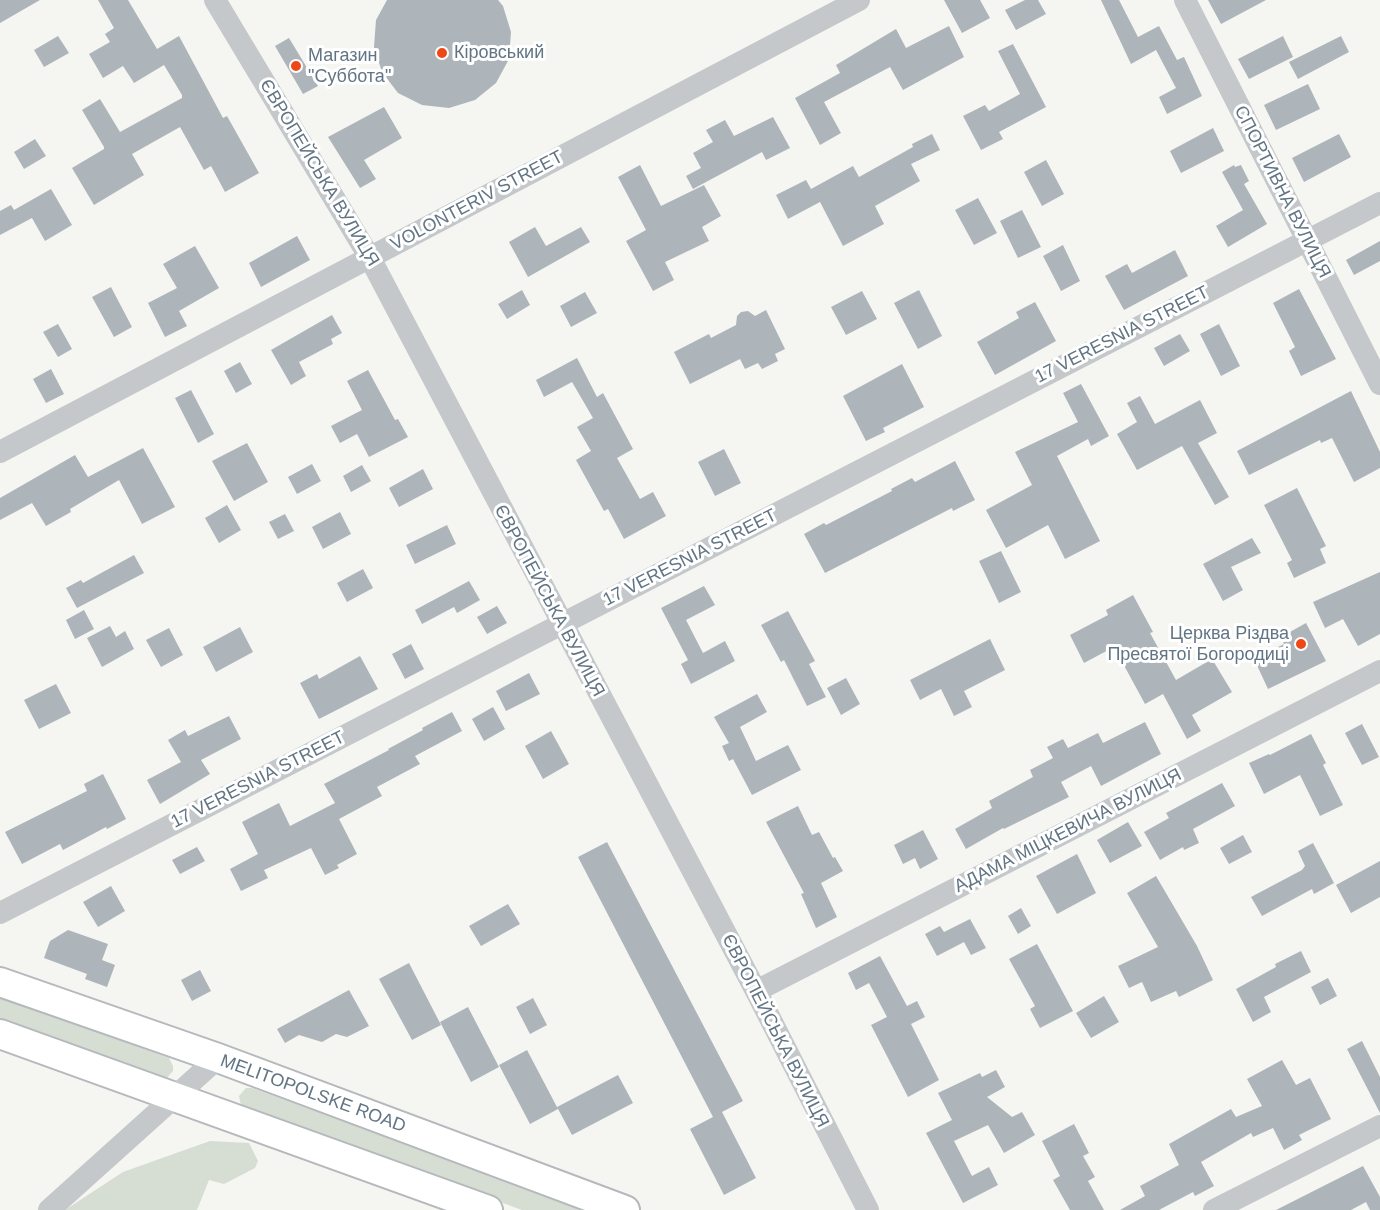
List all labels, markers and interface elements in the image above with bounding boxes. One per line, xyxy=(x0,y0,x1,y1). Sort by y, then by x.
place label: Кіровський xyxy=(454,42,544,64)
place label: Магазин "Суббота" xyxy=(308,45,391,88)
marker: Кіровський xyxy=(435,46,449,60)
marker: Магазин "Суббота" xyxy=(289,59,303,73)
street label: ЄВРОПЕЙСЬКА ВУЛИЦЯ xyxy=(255,76,383,270)
street label: СПОРТИВНА ВУЛИЦЯ xyxy=(1229,102,1335,282)
street label: VOLONTERIV STREET xyxy=(387,146,567,256)
street label: 17 VERESNIA STREET xyxy=(1032,282,1212,388)
street label: ЄВРОПЕЙСЬКА ВУЛИЦЯ xyxy=(489,501,609,701)
street label: 17 VERESNIA STREET xyxy=(600,505,780,611)
place label: Церква Різдва Пресвятої Богородиці xyxy=(1107,623,1289,666)
marker: Церква Різдва Пресвятої Богородиці xyxy=(1294,637,1308,651)
street label: 17 VERESNIA STREET xyxy=(168,727,348,833)
street label: АДАМА МІЦКЕВИЧА ВУЛИЦЯ xyxy=(951,764,1185,898)
street label: ЄВРОПЕЙСЬКА ВУЛИЦЯ xyxy=(717,931,833,1131)
street label: MELITOPOLSKE ROAD xyxy=(217,1050,409,1138)

